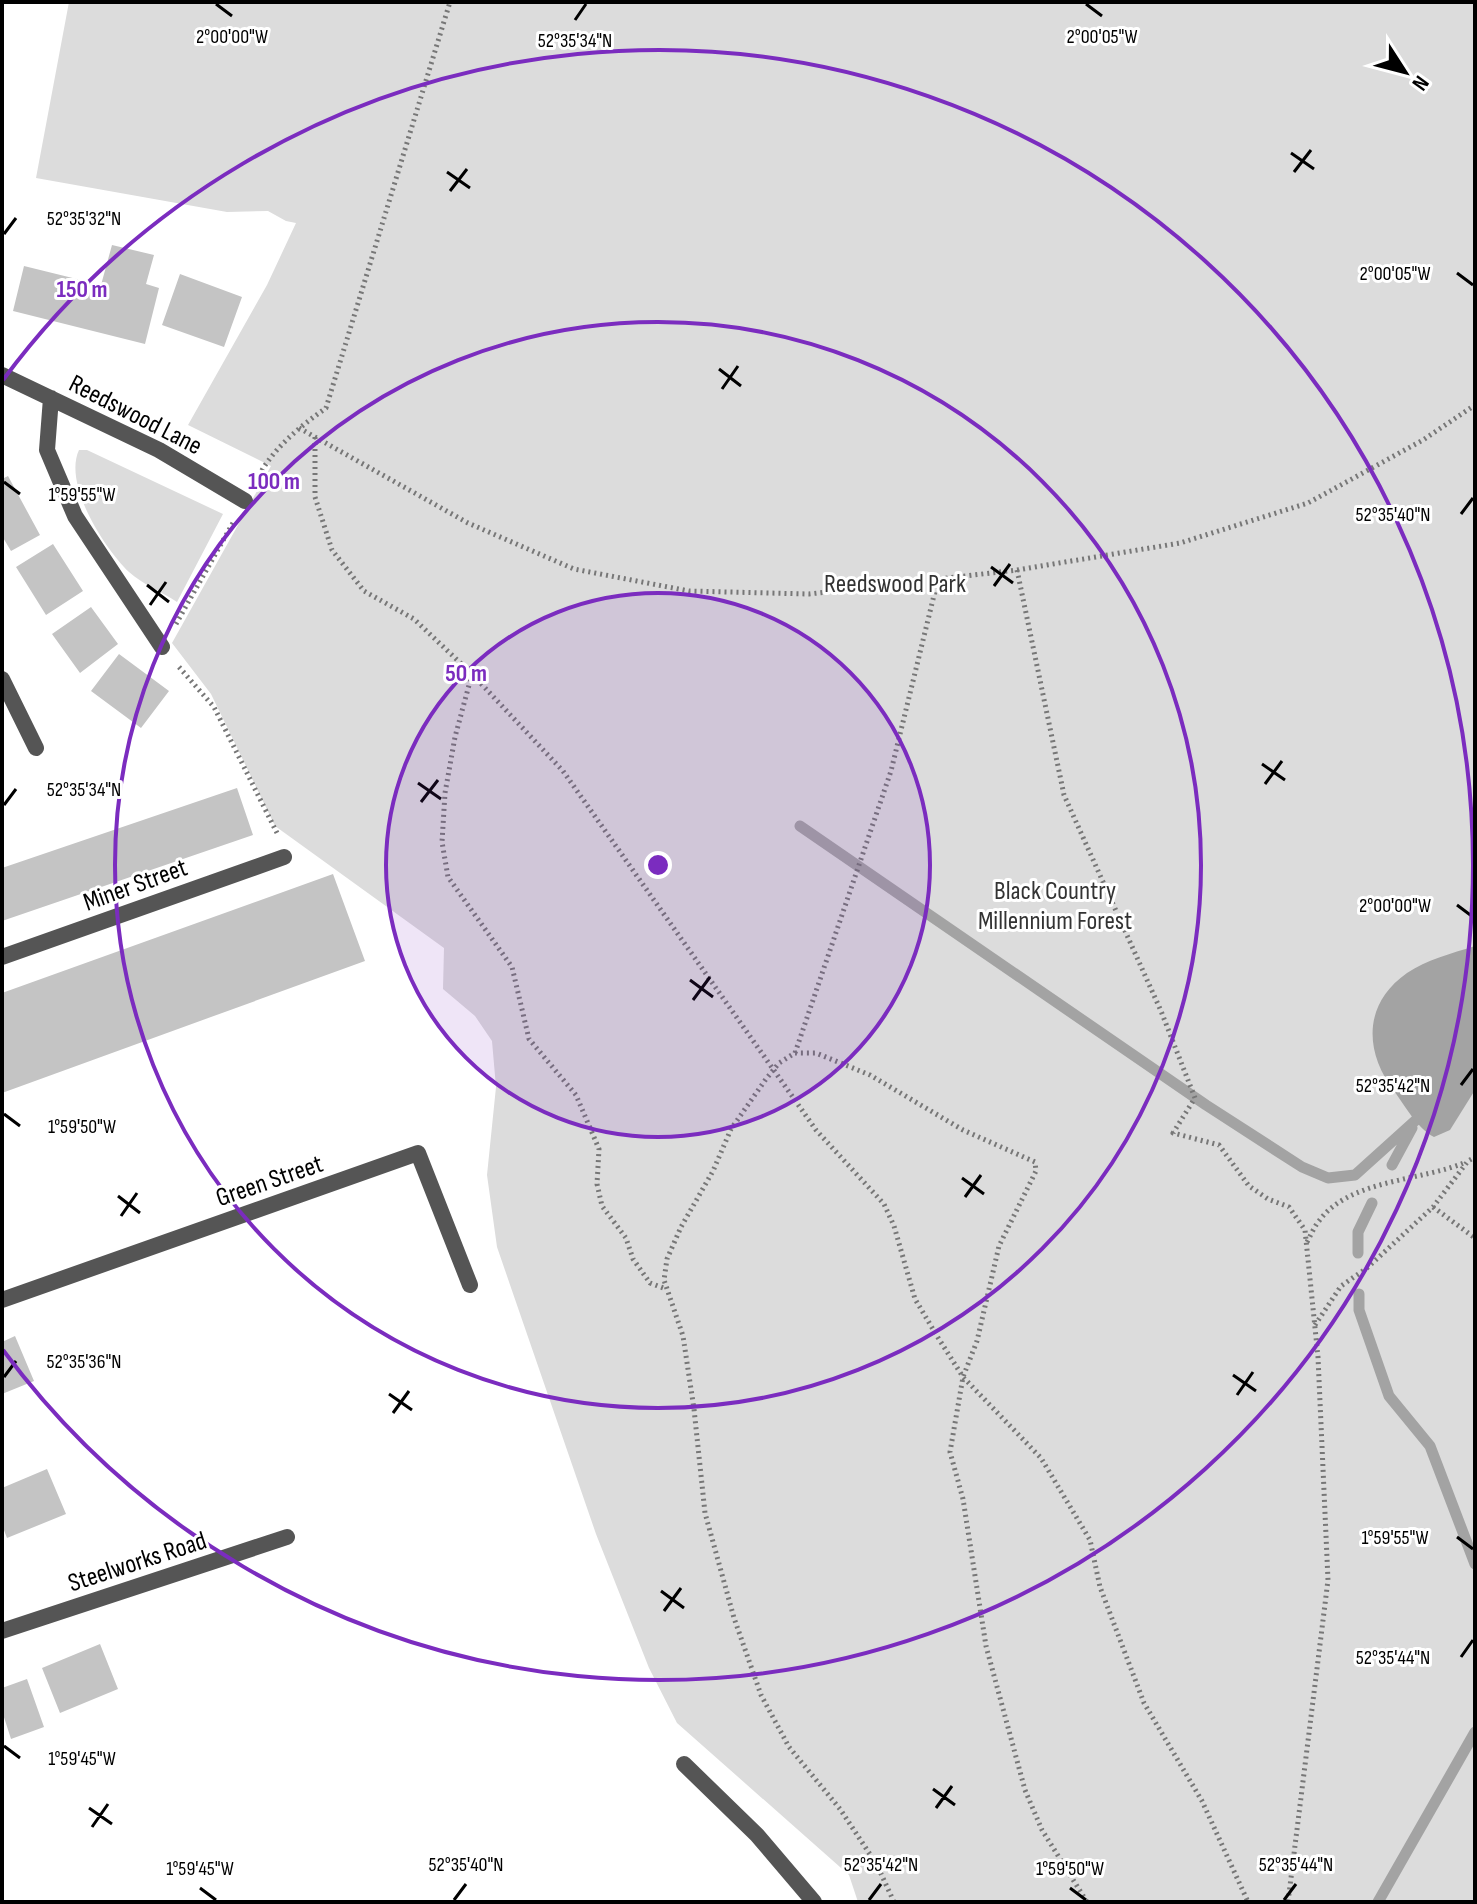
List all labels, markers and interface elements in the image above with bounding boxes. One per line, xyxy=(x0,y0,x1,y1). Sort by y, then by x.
text: 2°00'00"W xyxy=(196,25,268,49)
text: 2°00'05"W xyxy=(1067,25,1137,49)
text: 52°35'34"N xyxy=(538,29,612,53)
north arrow xyxy=(1365,32,1445,112)
text: N xyxy=(1406,70,1434,96)
text: 52°35'32"N xyxy=(47,207,121,231)
text: 2°00'05"W xyxy=(1360,262,1430,286)
text: 150 m xyxy=(56,275,108,304)
street label: Reedswood Lane xyxy=(64,369,207,462)
text: 100 m xyxy=(248,467,300,496)
text: 1°59'55"W xyxy=(49,483,115,507)
text: 52°35'40"N xyxy=(1355,503,1431,527)
park label: Reedswood Park xyxy=(824,569,966,600)
text: 50 m xyxy=(445,659,487,688)
text: 52°35'34"N xyxy=(47,778,121,802)
centre of rings xyxy=(644,851,672,879)
street label: Miner Street xyxy=(79,852,192,918)
park label: Black Country Millennium Forest xyxy=(978,876,1132,937)
text: 2°00'00"W xyxy=(1359,894,1431,918)
text: 52°35'42"N xyxy=(1356,1074,1430,1098)
text: 1°59'50"W xyxy=(48,1115,116,1139)
street label: Green Street xyxy=(212,1149,327,1214)
text: 52°35'36"N xyxy=(47,1350,121,1374)
street label: Steelworks Road xyxy=(64,1525,211,1599)
text: 1°59'55"W xyxy=(1362,1526,1428,1550)
text: 52°35'44"N xyxy=(1356,1646,1430,1670)
text: 1°59'45"W xyxy=(48,1747,116,1771)
text: 52°35'40"N xyxy=(428,1853,504,1877)
text: 52°35'42"N xyxy=(844,1853,918,1877)
text: 52°35'44"N xyxy=(1259,1853,1333,1877)
text: 1°59'45"W xyxy=(166,1857,234,1881)
text: 1°59'50"W xyxy=(1036,1857,1104,1881)

